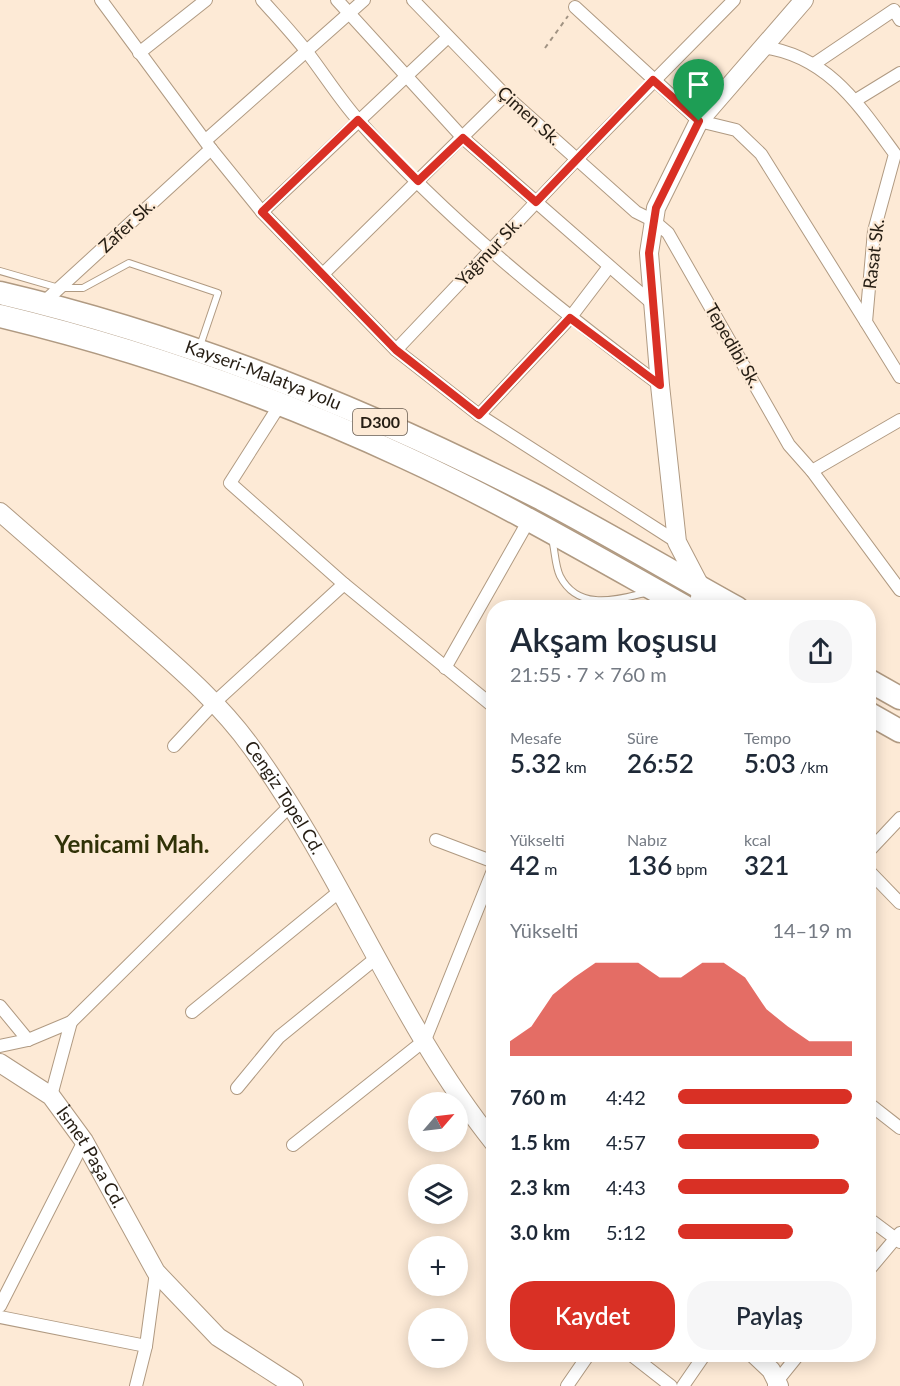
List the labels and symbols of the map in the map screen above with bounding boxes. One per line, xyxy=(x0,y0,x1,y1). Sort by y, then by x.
pin xyxy=(673,59,724,121)
street label: Çimen Sk. xyxy=(493,81,566,150)
street label: Zafer Sk. xyxy=(94,194,159,257)
street label: Yağmur Sk. xyxy=(451,212,526,290)
street label: Rasat Sk. xyxy=(858,217,888,290)
street label: Tepedibi Sk. xyxy=(701,299,767,392)
street label: Kayseri-Malatya yolu xyxy=(183,335,345,414)
road number: D300 xyxy=(353,409,407,435)
street label: Cengiz Topel Cd. xyxy=(240,736,329,858)
district label: Yenicami Mah. xyxy=(54,829,209,858)
north arrow xyxy=(408,1092,468,1152)
street label: İsmet Paşa Cd. xyxy=(52,1102,131,1211)

